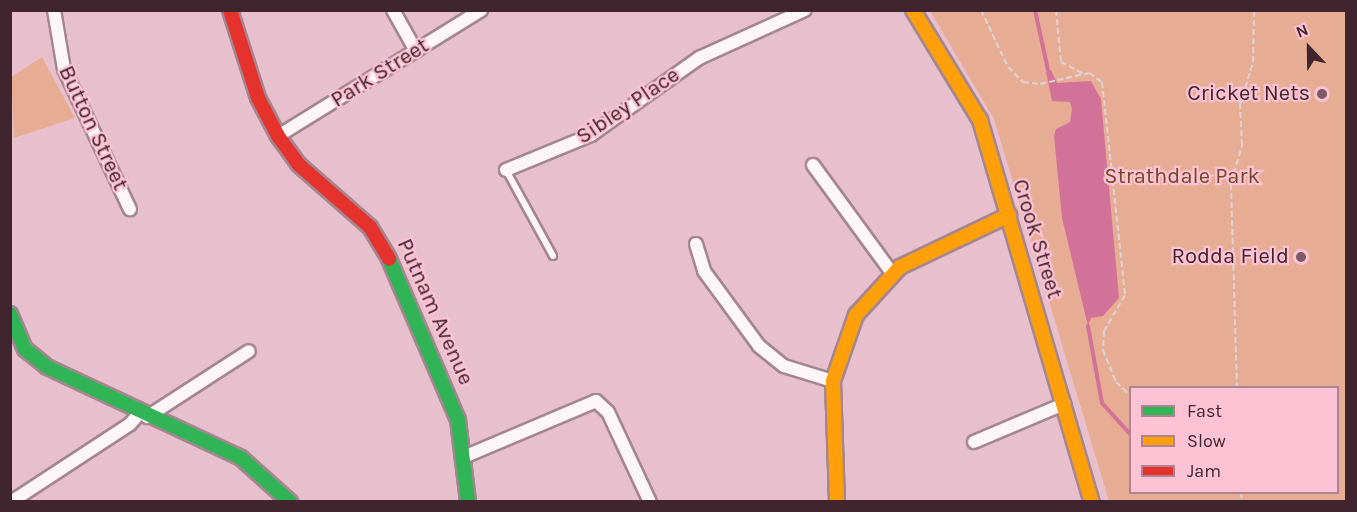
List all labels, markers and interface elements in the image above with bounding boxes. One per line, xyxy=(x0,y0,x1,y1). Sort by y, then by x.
north arrow xyxy=(1279,18,1339,78)
text: N xyxy=(1293,20,1311,42)
street label: Park Street xyxy=(326,33,434,113)
street label: Button Street xyxy=(53,61,133,195)
street label: Sibley Place xyxy=(571,62,685,150)
place label: Cricket Nets xyxy=(1187,81,1310,107)
marker: Cricket Nets xyxy=(1315,87,1329,101)
park label: Strathdale Park xyxy=(1104,164,1260,190)
street label: Crook Street xyxy=(1006,176,1068,302)
street label: Putnam Avenue xyxy=(391,235,479,389)
place label: Rodda Field xyxy=(1172,244,1289,270)
marker: Rodda Field xyxy=(1294,250,1308,264)
legend xyxy=(1129,386,1339,494)
text: Fast xyxy=(1187,400,1222,422)
text: Slow xyxy=(1187,430,1226,452)
text: Jam xyxy=(1187,460,1221,482)

